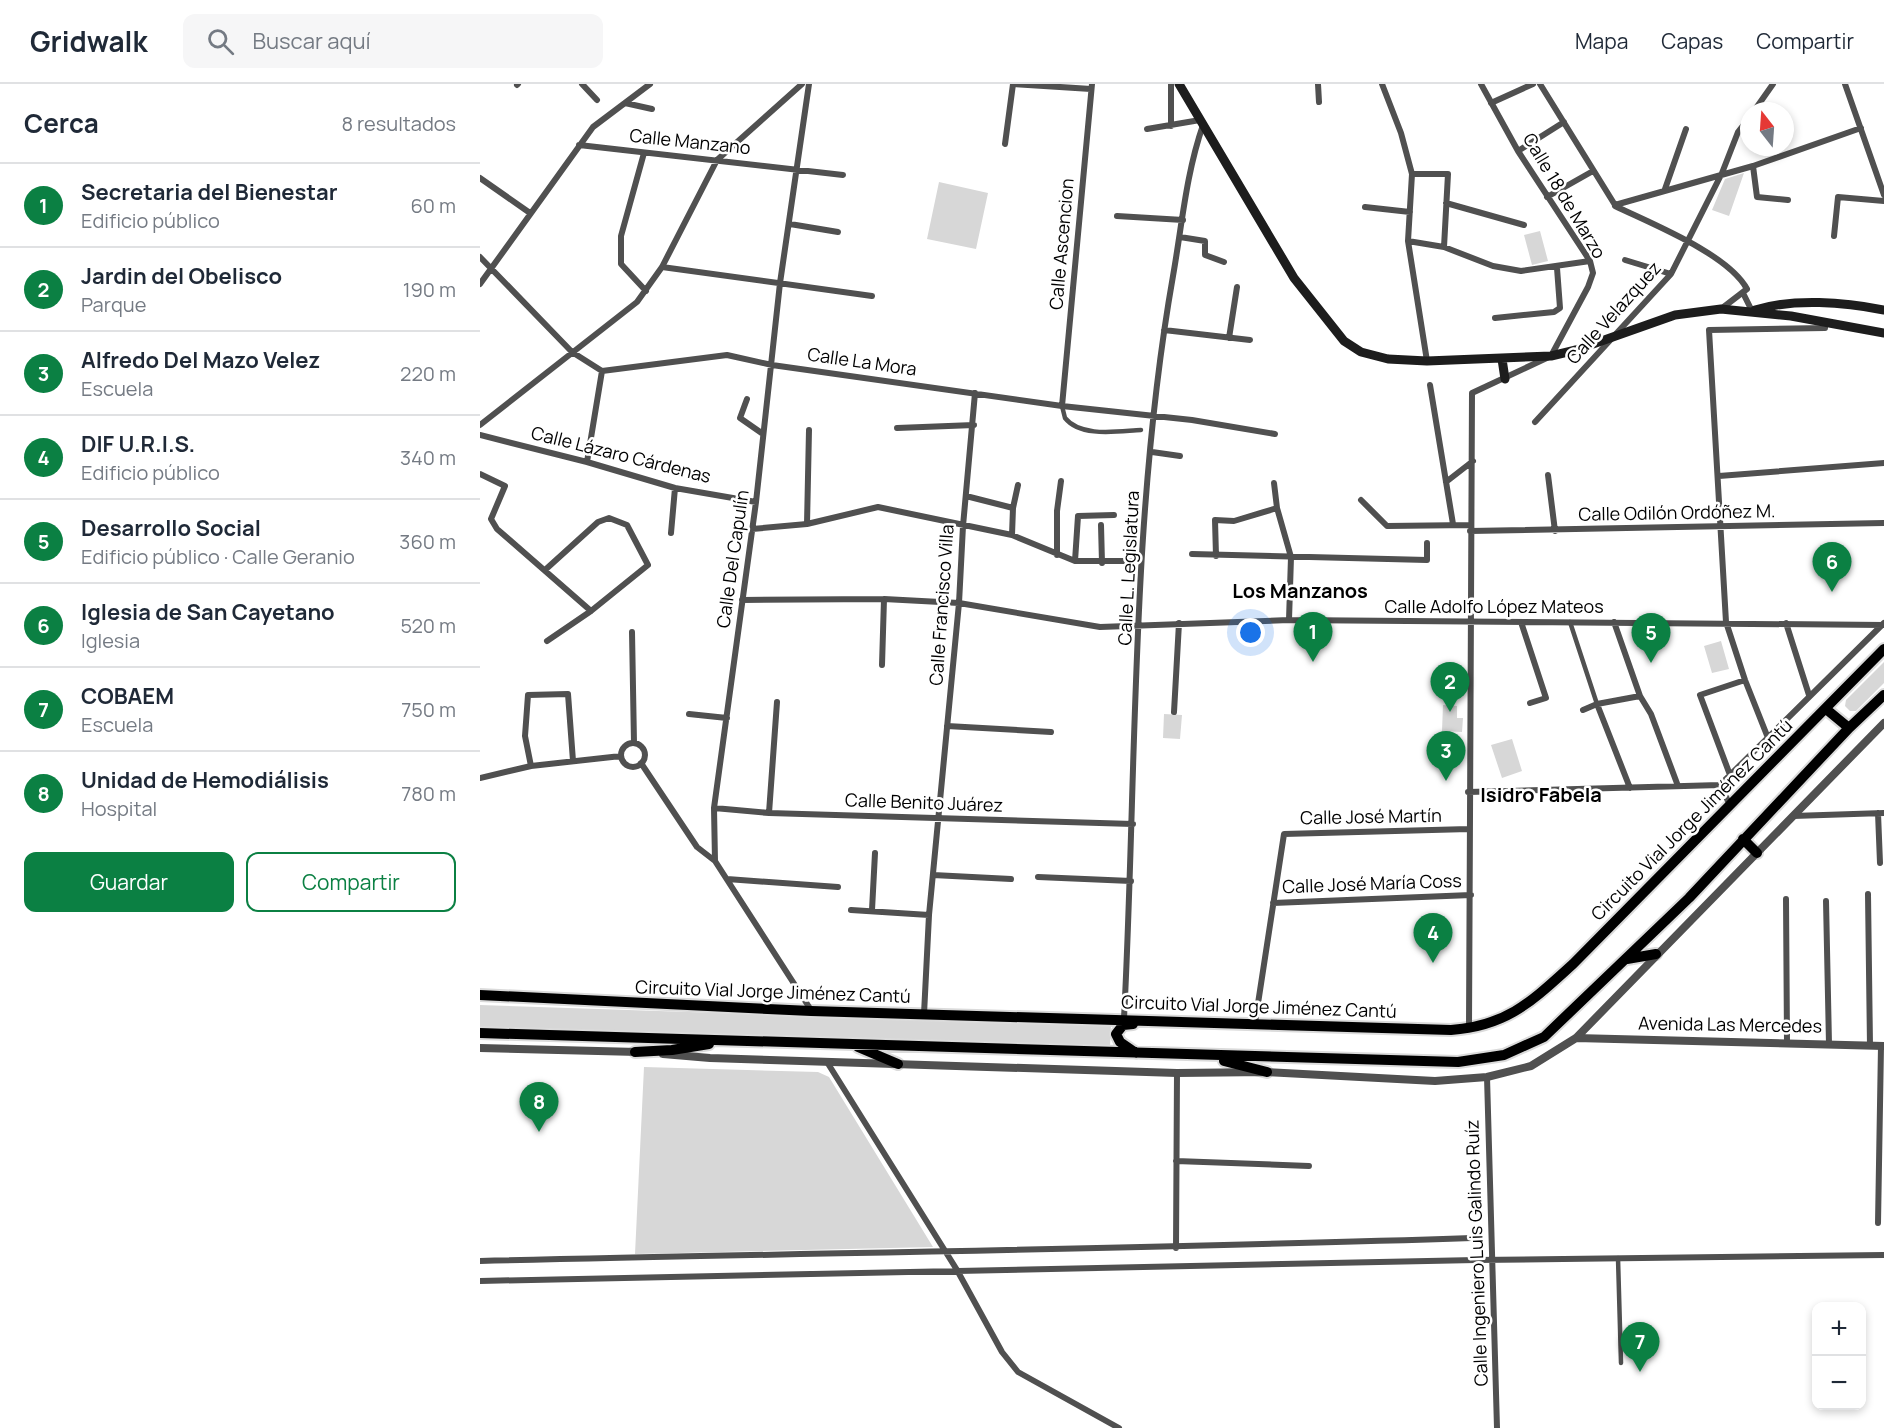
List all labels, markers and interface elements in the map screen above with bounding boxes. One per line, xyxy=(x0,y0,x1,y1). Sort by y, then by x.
search box xyxy=(183,14,603,68)
text: Gridwalk xyxy=(30,22,147,60)
icon: search xyxy=(204,25,237,58)
text: Buscar aquí xyxy=(252,26,371,56)
text: Mapa xyxy=(1575,27,1628,55)
text: Capas xyxy=(1661,27,1723,55)
text: Compartir xyxy=(1756,27,1854,55)
north arrow xyxy=(1740,102,1794,156)
text: Cerca xyxy=(24,105,99,141)
text: 8 resultados xyxy=(341,110,456,137)
street label: Calle Manzano xyxy=(628,123,752,159)
street label: Calle 18 de Marzo xyxy=(1518,128,1612,263)
text: Secretaria del Bienestar xyxy=(81,177,337,207)
street label: Calle Ascencion xyxy=(1043,177,1079,311)
text: 1 xyxy=(39,192,48,219)
text: 60 m xyxy=(410,192,456,219)
text: Edificio público xyxy=(81,207,220,234)
street label: Calle Velazquez xyxy=(1561,256,1666,369)
text: Jardin del Obelisco xyxy=(81,261,282,291)
text: 2 xyxy=(38,276,49,303)
text: 190 m xyxy=(403,276,456,303)
text: Parque xyxy=(81,291,146,318)
street label: Calle La Mora xyxy=(806,341,918,381)
text: Alfredo Del Mazo Velez xyxy=(81,345,320,375)
text: 3 xyxy=(38,360,49,387)
text: 220 m xyxy=(400,360,456,387)
text: Escuela xyxy=(81,375,153,402)
street label: Calle Lázaro Cárdenas xyxy=(529,420,714,488)
text: DIF U.R.I.S. xyxy=(81,429,195,459)
text: 4 xyxy=(37,444,50,471)
text: 340 m xyxy=(400,444,456,471)
text: Edificio público xyxy=(81,459,220,486)
street label: Calle Del Capulín xyxy=(710,488,754,629)
street label: Calle L. Legislatura xyxy=(1112,490,1144,646)
street label: Calle Odilón Ordóñez M. xyxy=(1578,498,1776,526)
text: Desarrollo Social xyxy=(81,513,261,543)
street label: Calle Francisco Villa xyxy=(923,523,959,686)
text: 5 xyxy=(38,528,49,555)
text: 360 m xyxy=(399,528,456,555)
pin: 6 xyxy=(1812,542,1852,592)
text: Edificio público · Calle Geranio xyxy=(81,543,355,570)
district label: Los Manzanos xyxy=(1232,577,1368,604)
street label: Calle Adolfo López Mateos xyxy=(1384,594,1604,618)
text: Iglesia de San Cayetano xyxy=(81,597,335,627)
text: 6 xyxy=(37,612,50,639)
text: 520 m xyxy=(400,612,456,639)
pin: 1 xyxy=(1294,612,1332,662)
pin: 5 xyxy=(1632,614,1670,663)
your location xyxy=(1236,618,1265,647)
text: Iglesia xyxy=(81,627,140,654)
pin: 2 xyxy=(1430,662,1470,712)
text: COBAEM xyxy=(81,681,174,711)
text: 7 xyxy=(38,696,49,723)
text: 750 m xyxy=(401,696,456,723)
text: Escuela xyxy=(81,711,153,738)
street label: Circuito Vial Jorge Jiménez Cantú xyxy=(1585,713,1797,925)
pin: 3 xyxy=(1426,732,1466,781)
text: Unidad de Hemodiálisis xyxy=(81,765,329,795)
text: 8 xyxy=(37,780,50,807)
text: 780 m xyxy=(401,780,456,807)
district label: Isidro Fabela xyxy=(1480,781,1602,808)
street label: Calle Benito Juárez xyxy=(845,787,1003,817)
text: Hospital xyxy=(81,795,157,822)
street label: Calle José Martín xyxy=(1300,803,1442,829)
button: Guardar xyxy=(24,852,234,912)
button: Compartir xyxy=(246,852,456,912)
street label: Calle José María Coss xyxy=(1282,868,1462,898)
pin: 4 xyxy=(1414,914,1452,963)
street label: Circuito Vial Jorge Jiménez Cantú xyxy=(635,974,911,1008)
street label: Circuito Vial Jorge Jiménez Cantú xyxy=(1121,989,1397,1023)
street label: Avenida Las Mercedes xyxy=(1638,1010,1822,1038)
pin: 8 xyxy=(520,1082,558,1132)
street label: Calle Ingeniero Luis Galindo Ruíz xyxy=(1459,1119,1493,1387)
map controls xyxy=(1812,1302,1866,1410)
button: + xyxy=(1812,1302,1866,1356)
pin: 7 xyxy=(1620,1322,1660,1372)
button: − xyxy=(1812,1356,1866,1410)

